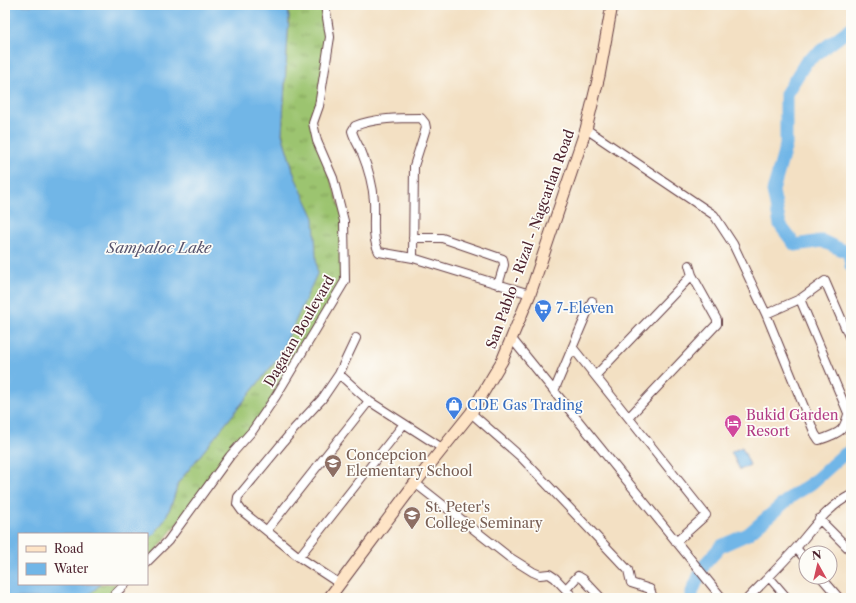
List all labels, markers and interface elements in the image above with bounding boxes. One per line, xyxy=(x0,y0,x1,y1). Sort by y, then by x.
street label: San Pablo - Rizal - Nagcarlan Road xyxy=(482,126,578,351)
water label: Sampaloc Lake xyxy=(106,238,212,257)
street label: Dagatan Boulevard xyxy=(260,272,338,390)
supermarket icon: 7-Eleven xyxy=(533,298,553,323)
place label: 7-Eleven xyxy=(556,299,614,317)
shop icon: CDE Gas Trading xyxy=(444,395,464,420)
place label: CDE Gas Trading xyxy=(467,396,583,414)
place label: Bukid Garden Resort xyxy=(746,406,839,440)
hotel icon: Bukid Garden Resort xyxy=(723,413,743,438)
place label: Concepcion Elementary School xyxy=(346,446,472,480)
school or university icon: Concepcion Elementary School xyxy=(323,453,343,478)
place label: St. Peter's College Seminary xyxy=(425,498,543,532)
school or university icon: St. Peter's College Seminary xyxy=(402,505,422,530)
legend xyxy=(18,533,148,585)
text: Road xyxy=(54,541,84,556)
north arrow xyxy=(798,545,838,585)
text: N xyxy=(811,547,823,563)
text: Water xyxy=(53,561,88,576)

